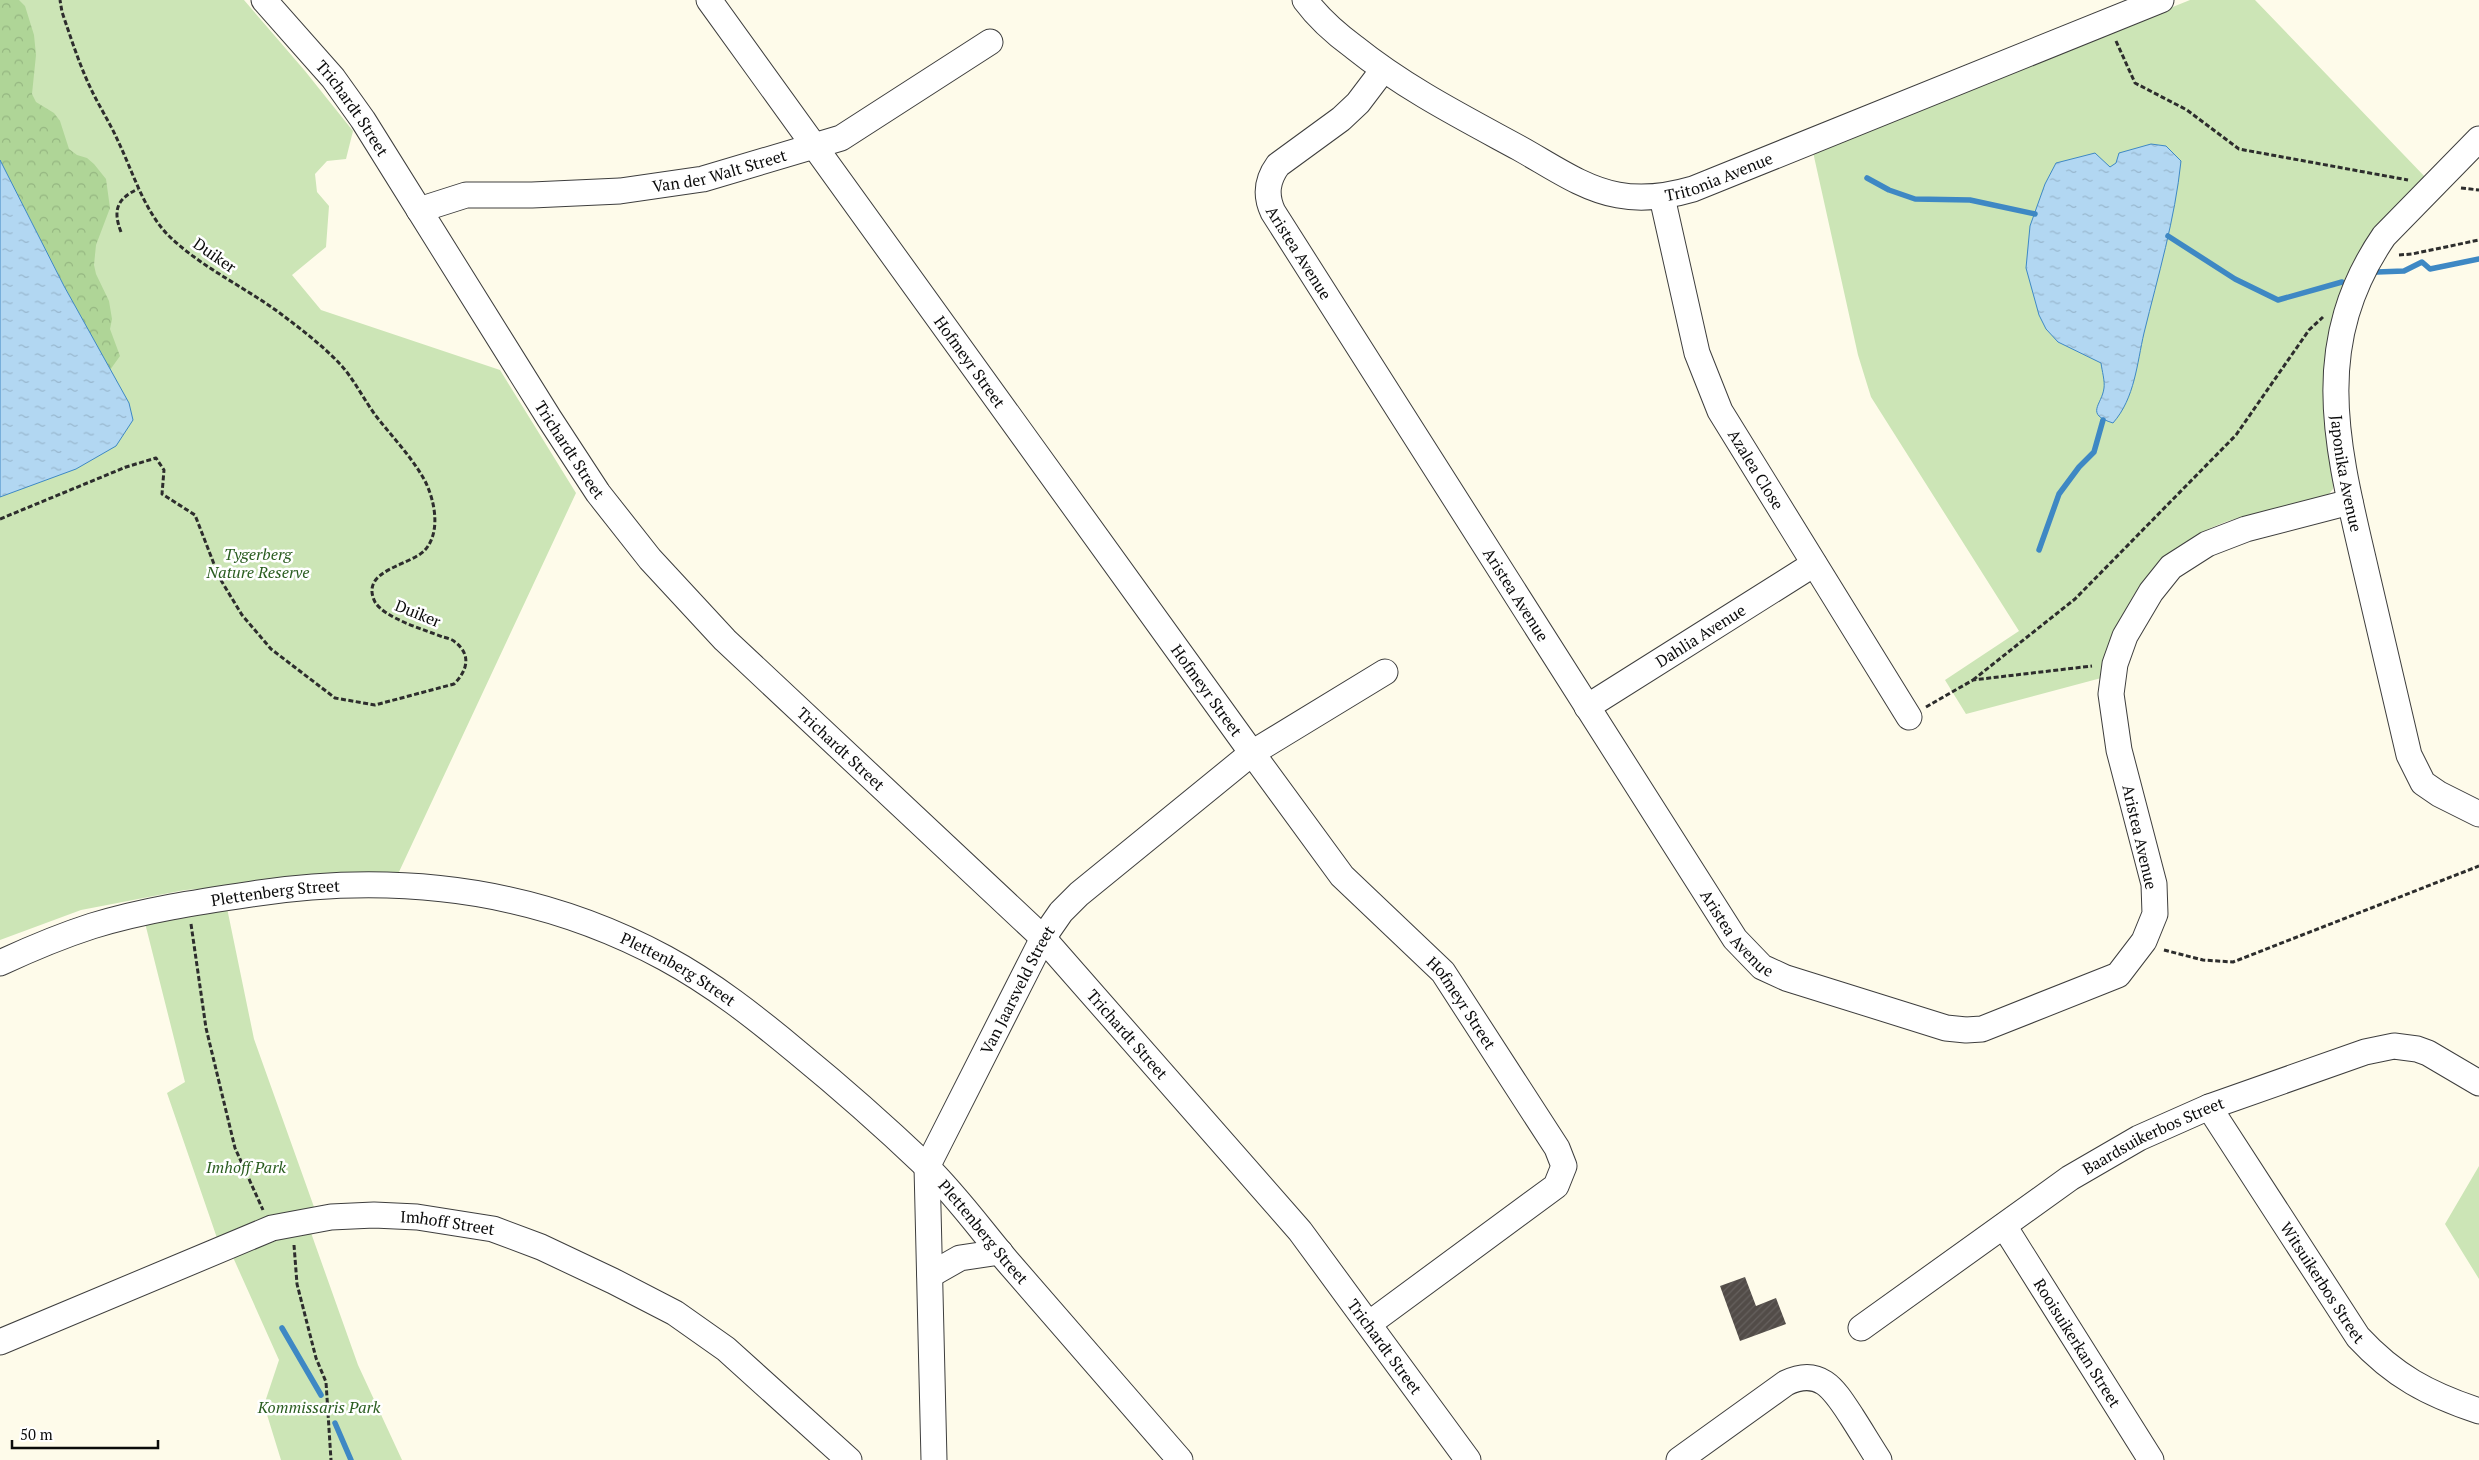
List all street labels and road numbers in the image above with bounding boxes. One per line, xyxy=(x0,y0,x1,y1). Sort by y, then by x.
street label: Trichardt Street xyxy=(311,55,394,160)
street label: Van der Walt Street xyxy=(651,144,789,197)
street label: Tritonia Avenue xyxy=(1663,147,1776,206)
street label: Aristea Avenue xyxy=(1261,202,1337,304)
street label: Duiker xyxy=(189,232,241,278)
street label: Hofmeyr Street xyxy=(929,311,1011,412)
street label: Trichardt Street xyxy=(530,396,610,504)
street label: Japonika Avenue xyxy=(2326,414,2368,534)
street label: Azalea Close xyxy=(1723,425,1789,514)
street label: Aristea Avenue xyxy=(1478,544,1554,646)
street label: Duiker xyxy=(392,594,445,632)
street label: Dahlia Avenue xyxy=(1651,599,1750,672)
street label: Hofmeyr Street xyxy=(1166,640,1247,741)
street label: Trichardt Street xyxy=(792,702,890,795)
street label: Aristea Avenue xyxy=(2117,782,2163,892)
street label: Plettenberg Street xyxy=(209,874,341,911)
street label: Aristea Avenue xyxy=(1695,885,1777,982)
street label: Van Jaarsveld Street xyxy=(975,921,1060,1058)
street label: Plettenberg Street xyxy=(617,927,740,1011)
street label: Hofmeyr Street xyxy=(1422,951,1501,1054)
street label: Trichardt Street xyxy=(1082,985,1173,1084)
street label: Baardsuikerbos Street xyxy=(2078,1092,2227,1179)
street label: Plettenberg Street xyxy=(933,1175,1034,1289)
street label: Imhoff Street xyxy=(400,1205,496,1240)
street label: Witsuikerbos Street xyxy=(2275,1218,2370,1348)
street label: Rooisuikerkan Street xyxy=(2029,1274,2126,1412)
street label: Trichardt Street xyxy=(1343,1295,1427,1399)

